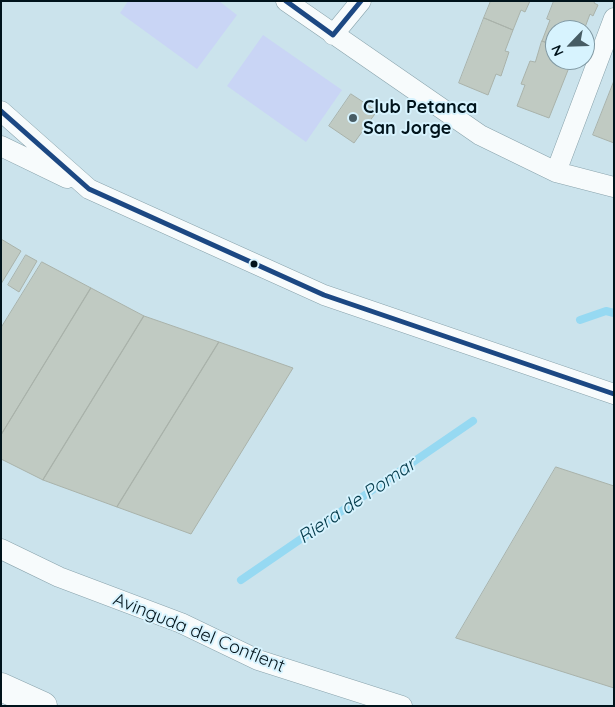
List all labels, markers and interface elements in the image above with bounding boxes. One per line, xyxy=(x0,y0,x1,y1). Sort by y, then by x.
north arrow xyxy=(545,20,595,70)
text: N xyxy=(547,42,568,59)
place label: Club Petanca San Jorge xyxy=(363,97,477,140)
marker: Club Petanca San Jorge xyxy=(347,112,359,124)
unlabelled marker xyxy=(249,259,259,269)
water label: Riera de Pomar xyxy=(294,453,420,549)
street label: Avinguda del Conflent xyxy=(110,589,288,677)

